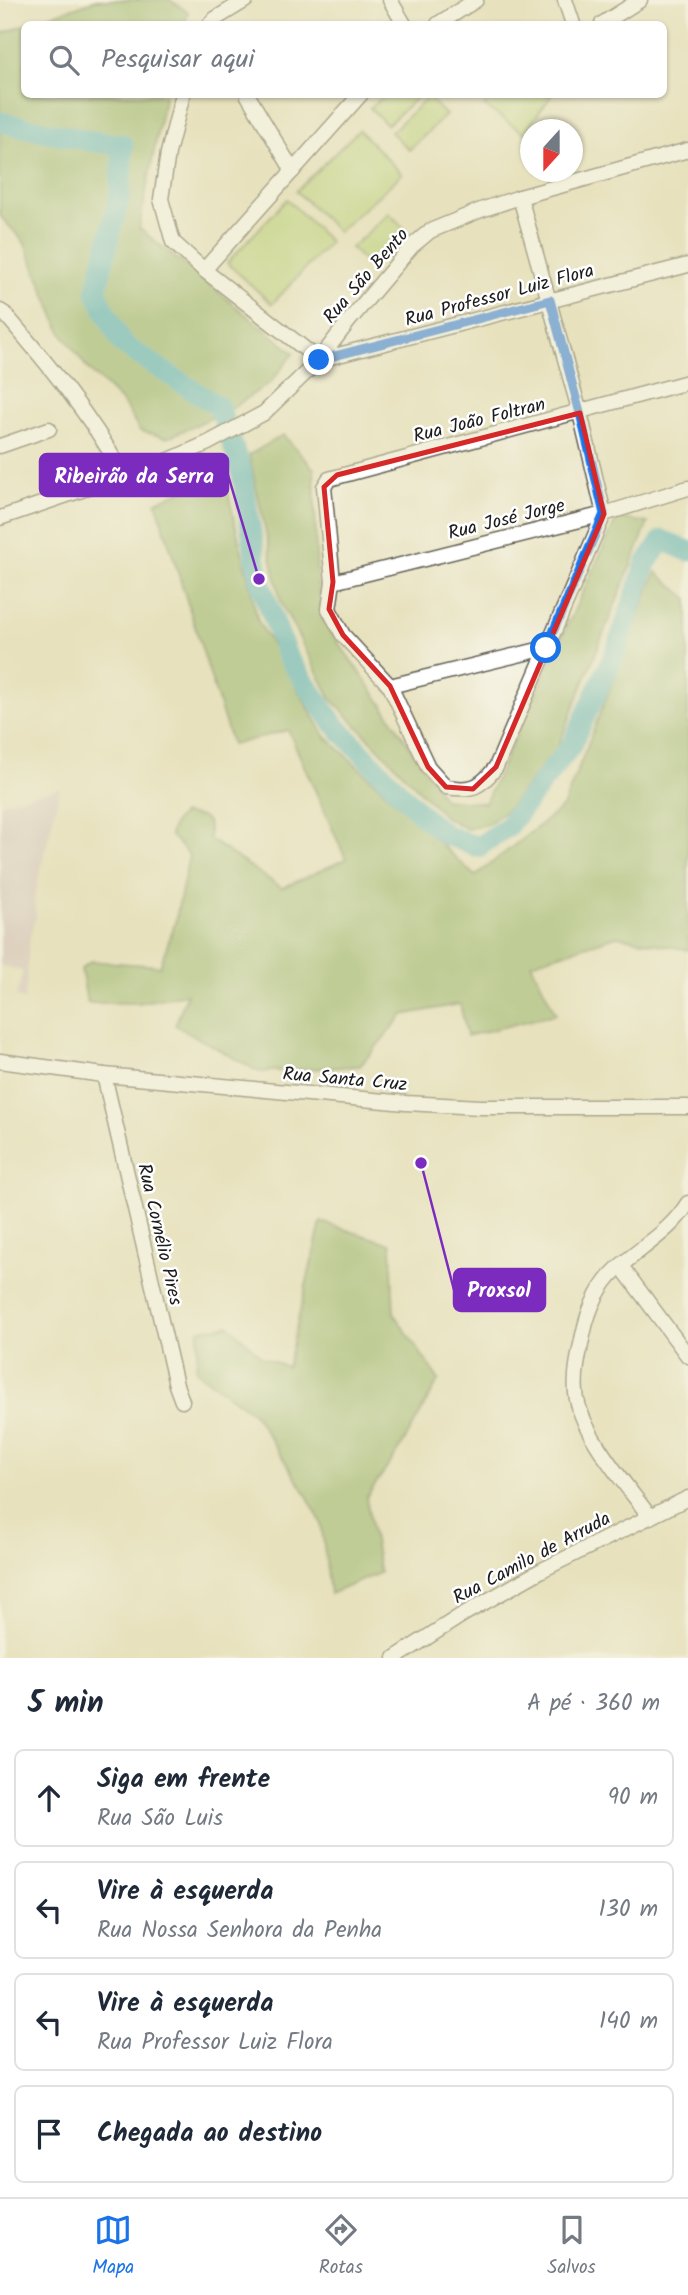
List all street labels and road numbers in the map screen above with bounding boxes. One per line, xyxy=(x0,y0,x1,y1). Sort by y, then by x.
street label: Rua São Bento xyxy=(316,222,417,331)
street label: Rua Professor Luiz Flora xyxy=(402,256,597,336)
street label: Rua João Foltran xyxy=(410,390,549,452)
street label: Rua José Jorge xyxy=(445,491,569,549)
street label: Rua Santa Cruz xyxy=(281,1060,408,1100)
street label: Rua Cornélio Pires xyxy=(128,1161,190,1308)
street label: Rua Camilo de Arruda xyxy=(448,1504,616,1613)

